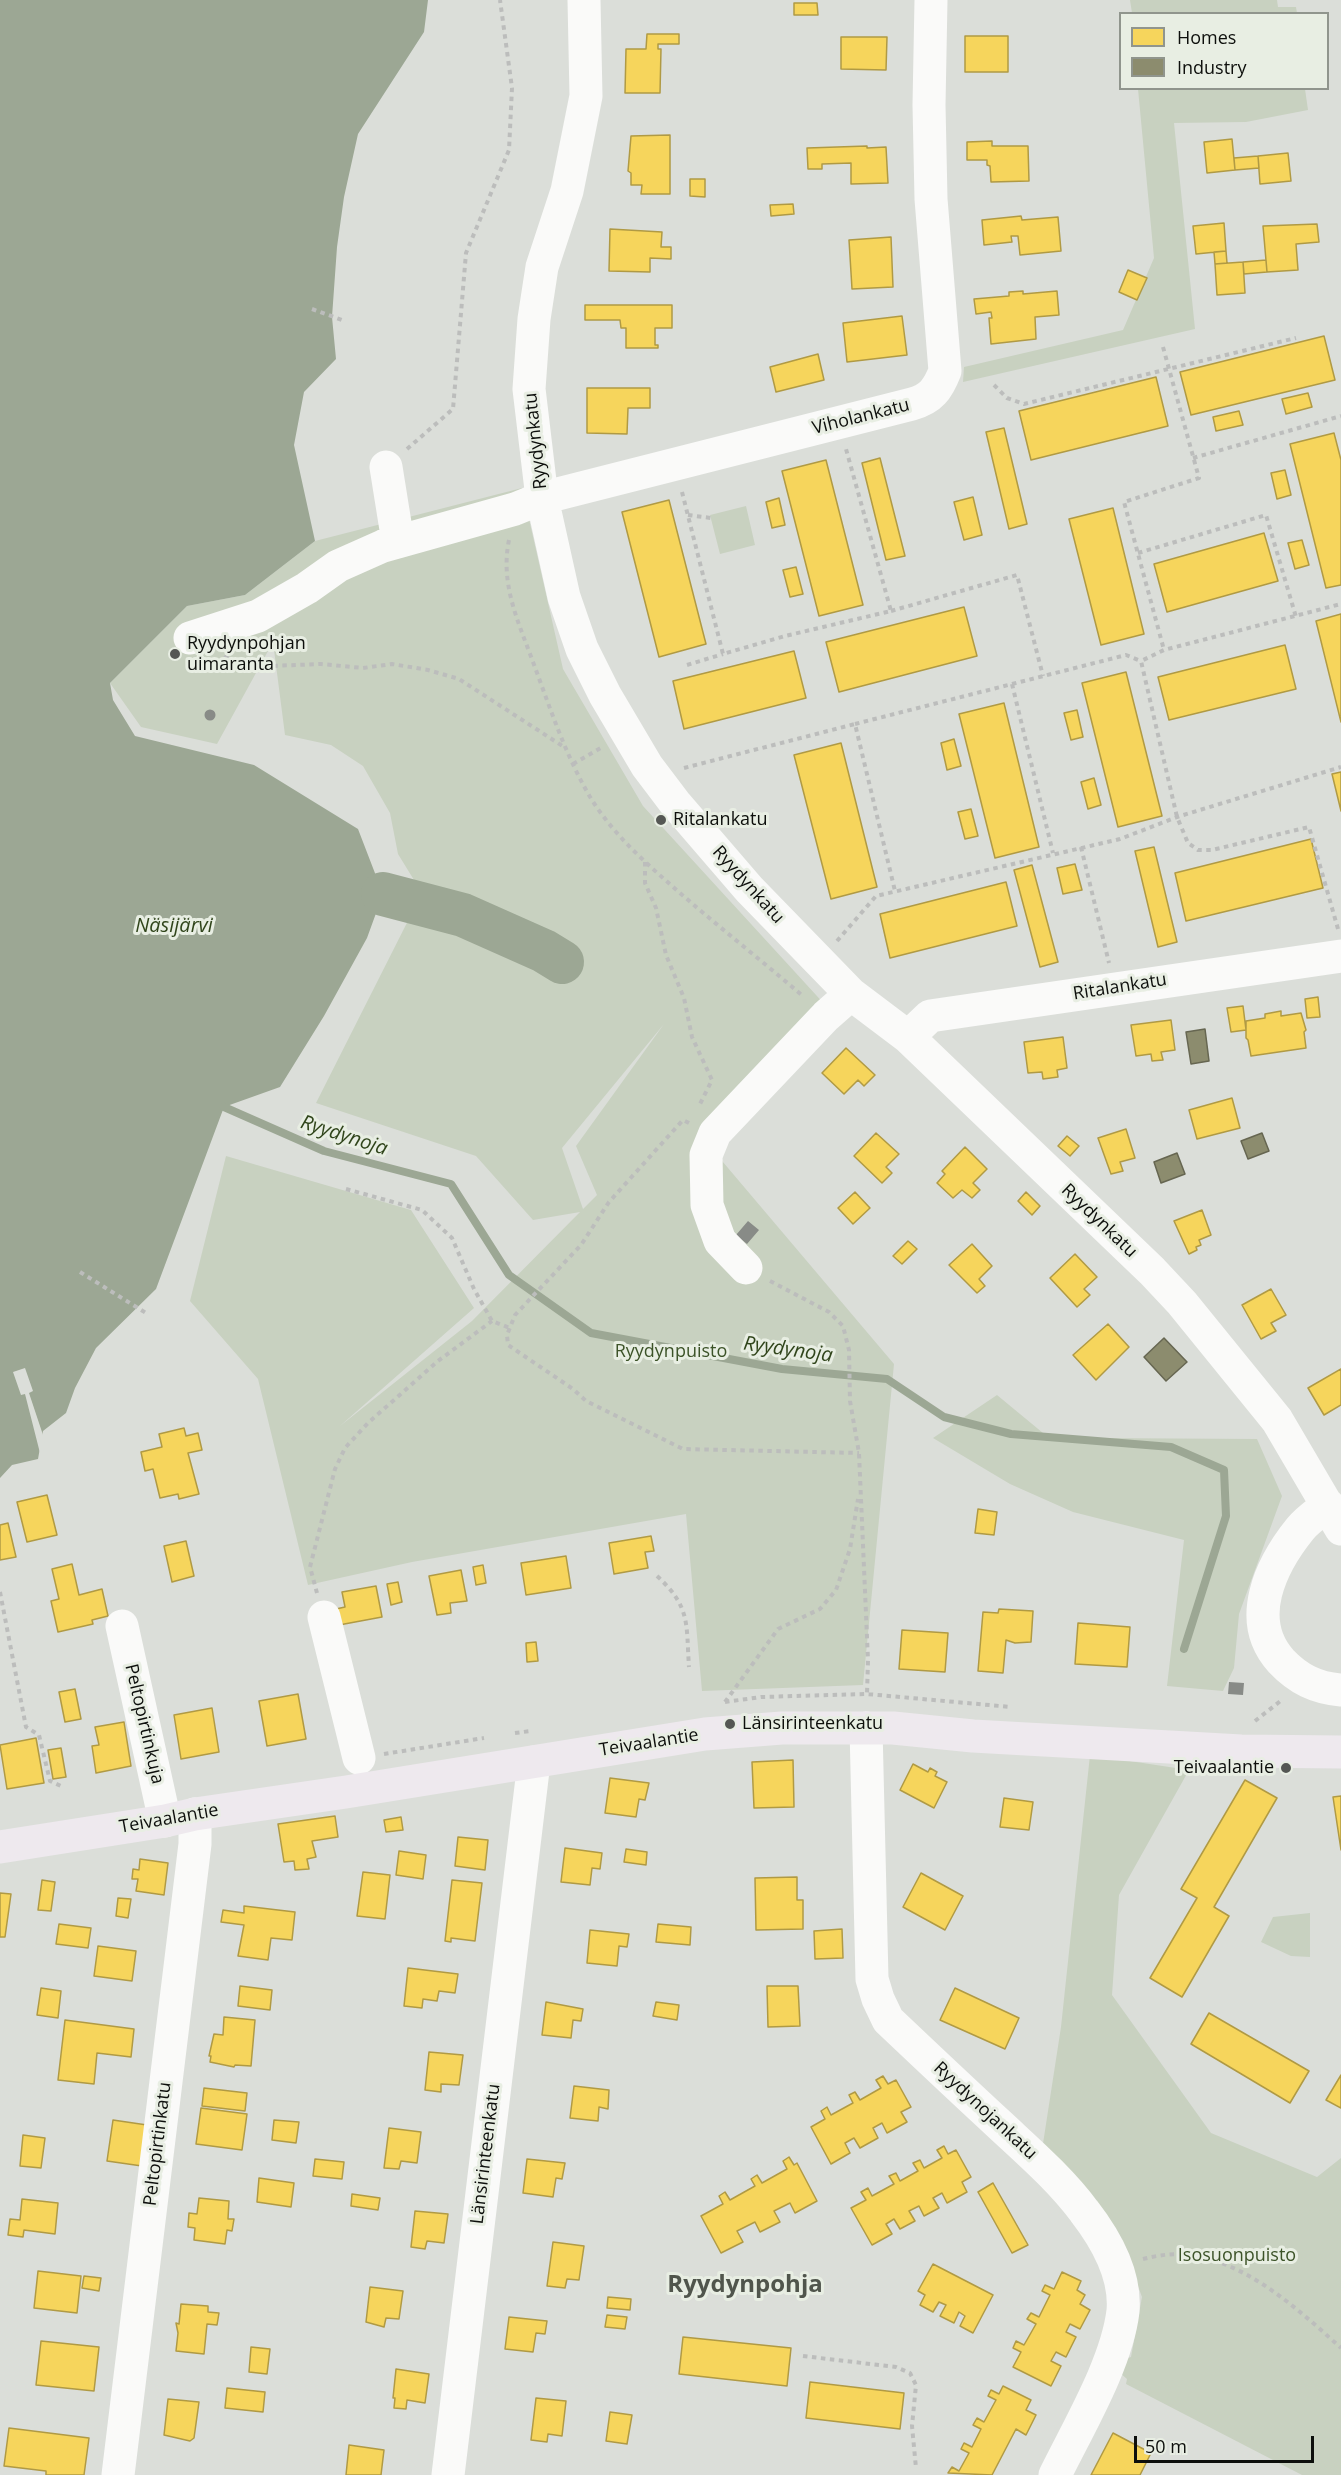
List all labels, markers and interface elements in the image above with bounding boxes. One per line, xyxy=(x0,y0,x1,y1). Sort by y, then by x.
legend xyxy=(1119,12,1329,90)
text: Homes xyxy=(1177,25,1236,49)
text: Industry xyxy=(1177,55,1247,79)
street label: Ryydynkatu xyxy=(520,392,552,490)
street label: Viholankatu xyxy=(810,394,912,440)
place label: Ryydynpohjan uimaranta xyxy=(187,633,306,676)
marker: Ryydynpohjan uimaranta xyxy=(168,647,182,661)
place label: Ritalankatu xyxy=(673,809,768,831)
marker: Ritalankatu xyxy=(654,813,668,827)
street label: Ryydynkatu xyxy=(707,842,789,928)
water label: Näsijärvi xyxy=(135,914,213,938)
street label: Ritalankatu xyxy=(1072,969,1168,1005)
water label: Ryydynoja xyxy=(298,1111,390,1161)
street label: Ryydynkatu xyxy=(1057,1179,1141,1263)
water label: Ryydynoja xyxy=(742,1332,834,1368)
park label: Ryydynpuisto xyxy=(615,1341,727,1363)
street label: Peltopirtinkuja xyxy=(120,1662,168,1786)
place label: Länsirinteenkatu xyxy=(742,1713,883,1735)
marker: Länsirinteenkatu xyxy=(723,1717,737,1731)
street label: Teivaalantie xyxy=(598,1724,700,1762)
place label: Teivaalantie xyxy=(1174,1757,1274,1779)
marker: Teivaalantie xyxy=(1279,1761,1293,1775)
street label: Teivaalantie xyxy=(118,1800,220,1838)
street label: Ryydynojankatu xyxy=(929,2058,1041,2164)
street label: Peltopirtinkatu xyxy=(140,2081,176,2207)
street label: Länsirinteenkatu xyxy=(467,2083,505,2225)
park label: Isosuonpuisto xyxy=(1178,2245,1296,2267)
district label: Ryydynpohja xyxy=(667,2271,823,2299)
scale bar xyxy=(1137,2424,1317,2462)
text: 50 m xyxy=(1145,2434,1187,2458)

